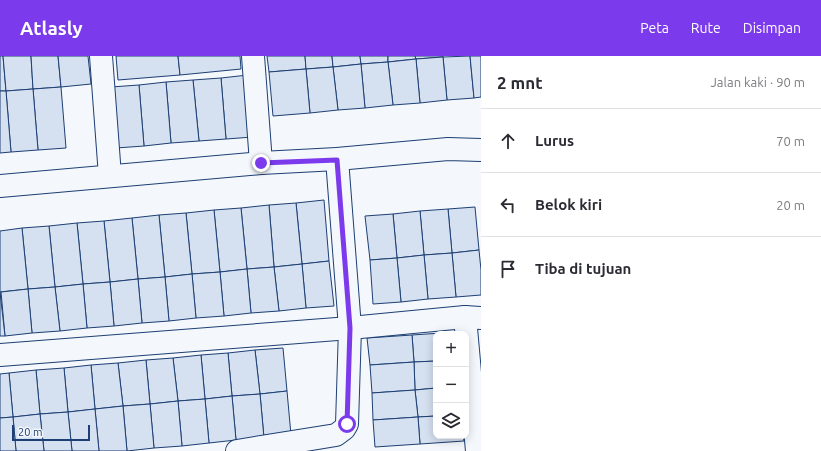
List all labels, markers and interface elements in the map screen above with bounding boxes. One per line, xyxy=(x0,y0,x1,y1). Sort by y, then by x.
text: Atlasly xyxy=(20,17,83,39)
text: Peta xyxy=(640,20,669,36)
text: Rute xyxy=(691,20,721,36)
text: Disimpan xyxy=(743,20,801,36)
text: 2 mnt xyxy=(497,73,543,92)
text: Jalan kaki · 90 m xyxy=(710,75,805,89)
icon: ahead xyxy=(497,130,519,152)
text: Lurus xyxy=(535,132,574,149)
text: 70 m xyxy=(776,134,805,148)
route end xyxy=(252,154,270,172)
icon: left xyxy=(497,194,519,216)
text: Belok kiri xyxy=(535,196,602,213)
text: 20 m xyxy=(776,198,805,212)
icon: arrive xyxy=(497,258,519,280)
text: Tiba di tujuan xyxy=(535,260,631,277)
map controls xyxy=(433,331,469,439)
button: + xyxy=(433,331,469,367)
button: − xyxy=(433,367,469,403)
button: layers xyxy=(433,403,469,439)
route start xyxy=(338,415,356,433)
scale bar xyxy=(12,423,90,442)
text: 20 m xyxy=(18,426,42,438)

